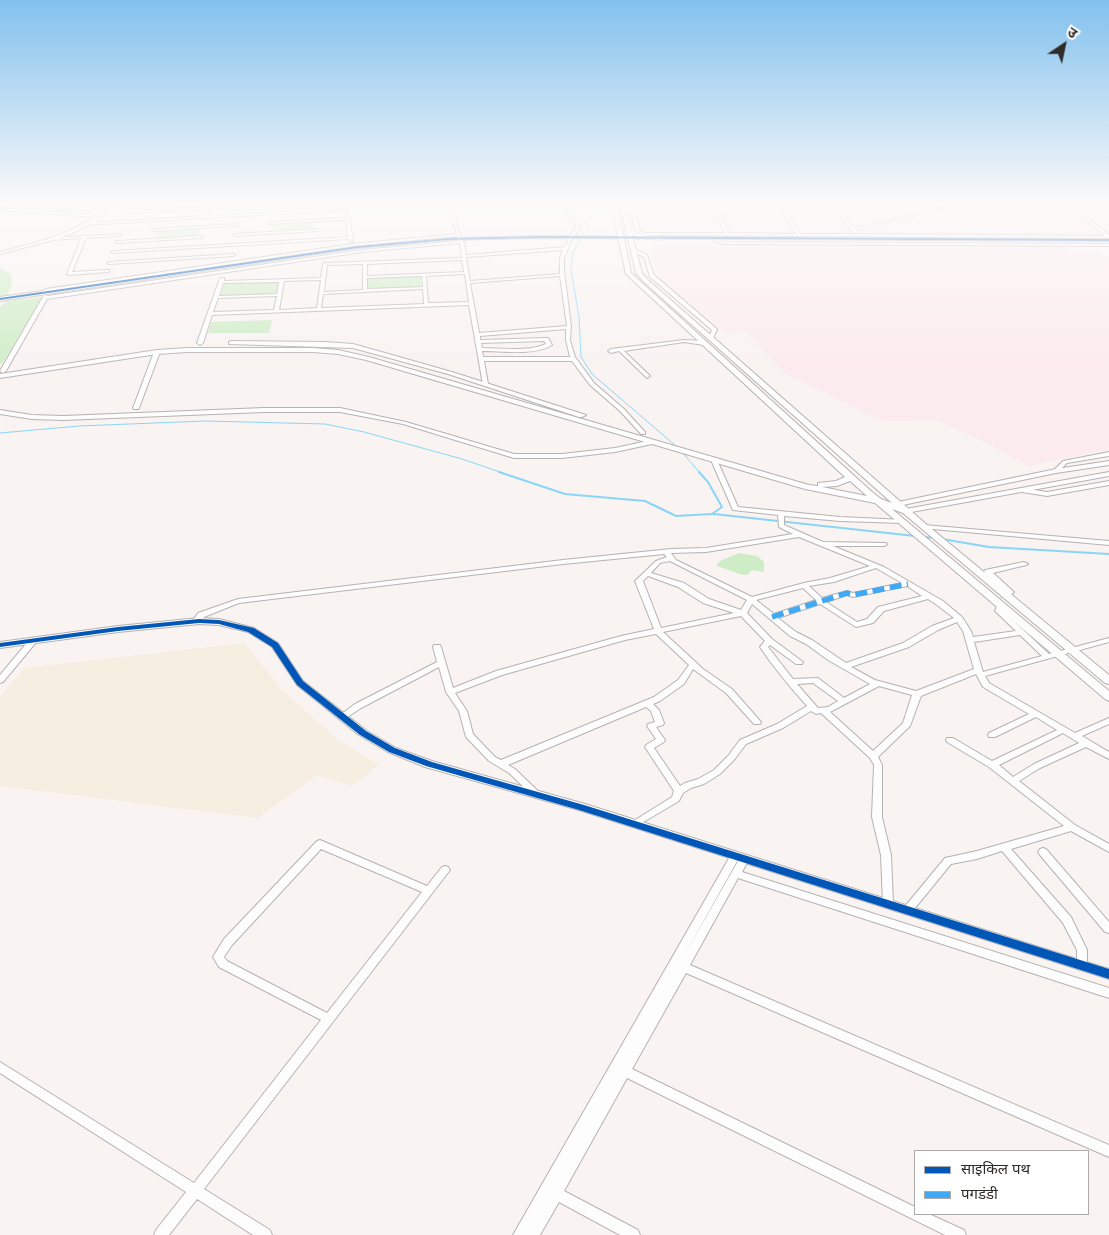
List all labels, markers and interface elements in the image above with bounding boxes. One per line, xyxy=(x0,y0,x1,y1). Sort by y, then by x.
north arrow xyxy=(1039,20,1089,70)
text: उ xyxy=(1064,23,1081,42)
legend xyxy=(914,1150,1089,1215)
text: साइकिल पथ xyxy=(961,1159,1030,1178)
text: पगडंडी xyxy=(961,1184,998,1203)

